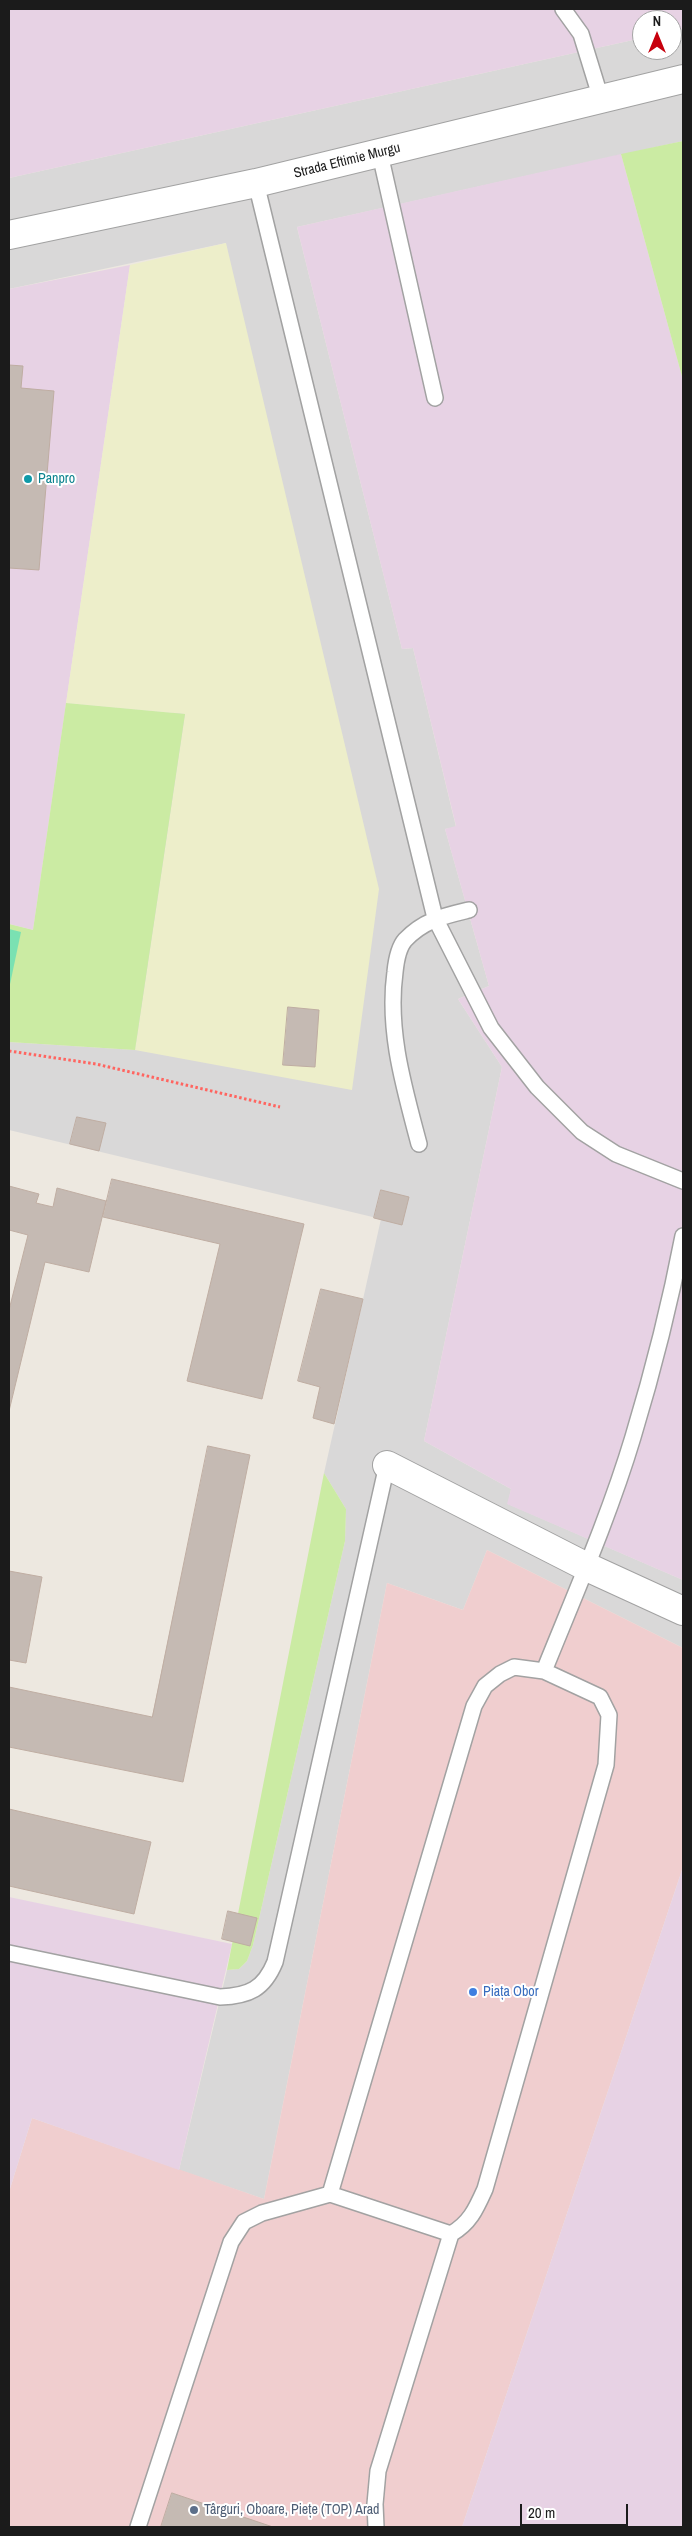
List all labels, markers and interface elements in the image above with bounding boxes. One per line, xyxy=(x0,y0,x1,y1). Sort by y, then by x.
north arrow xyxy=(632,10,682,60)
text: N xyxy=(653,12,661,30)
street label: Strada Eftimie Murgu xyxy=(292,140,402,182)
place label: Panpro xyxy=(38,471,75,487)
marker: Panpro xyxy=(22,473,34,485)
place label: Piața Obor xyxy=(483,1984,539,2000)
marker: Piața Obor xyxy=(467,1986,479,1998)
scale bar xyxy=(522,2494,630,2526)
place label: Târguri, Oboare, Piețe (TOP) Arad xyxy=(204,2502,380,2518)
text: 20 m xyxy=(528,2502,555,2523)
marker: Târguri, Oboare, Piețe (TOP) Arad xyxy=(188,2504,200,2516)

